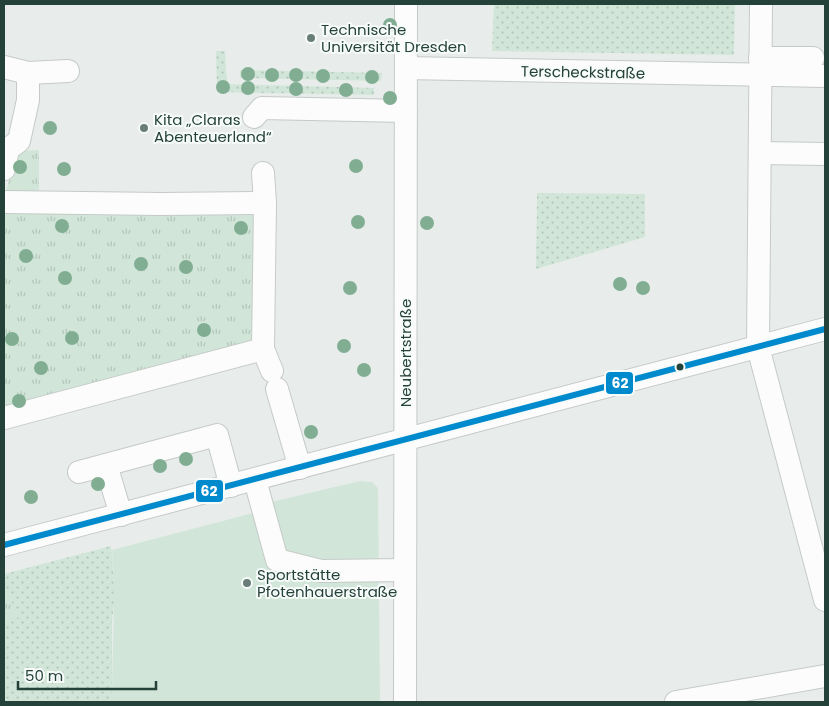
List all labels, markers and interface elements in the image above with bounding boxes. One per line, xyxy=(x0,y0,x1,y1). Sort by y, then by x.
place label: Technische Universität Dresden xyxy=(321,19,467,57)
marker: Technische Universität Dresden xyxy=(305,32,317,44)
street label: Terscheckstraße xyxy=(521,60,645,84)
place label: Kita „Claras Abenteuerland“ xyxy=(154,109,272,147)
marker: Kita „Claras Abenteuerland“ xyxy=(138,122,150,134)
street label: Neubertstraße xyxy=(395,299,416,407)
unlabelled marker xyxy=(675,362,685,372)
line badge: 62 xyxy=(605,371,634,395)
text: 62 xyxy=(612,373,628,393)
line badge: 62 xyxy=(195,479,224,503)
text: 62 xyxy=(201,481,217,501)
place label: Sportstätte Pfotenhauerstraße xyxy=(257,564,397,602)
marker: Sportstätte Pfotenhauerstraße xyxy=(241,577,253,589)
scale bar xyxy=(18,658,155,690)
text: 50 m xyxy=(25,665,63,686)

